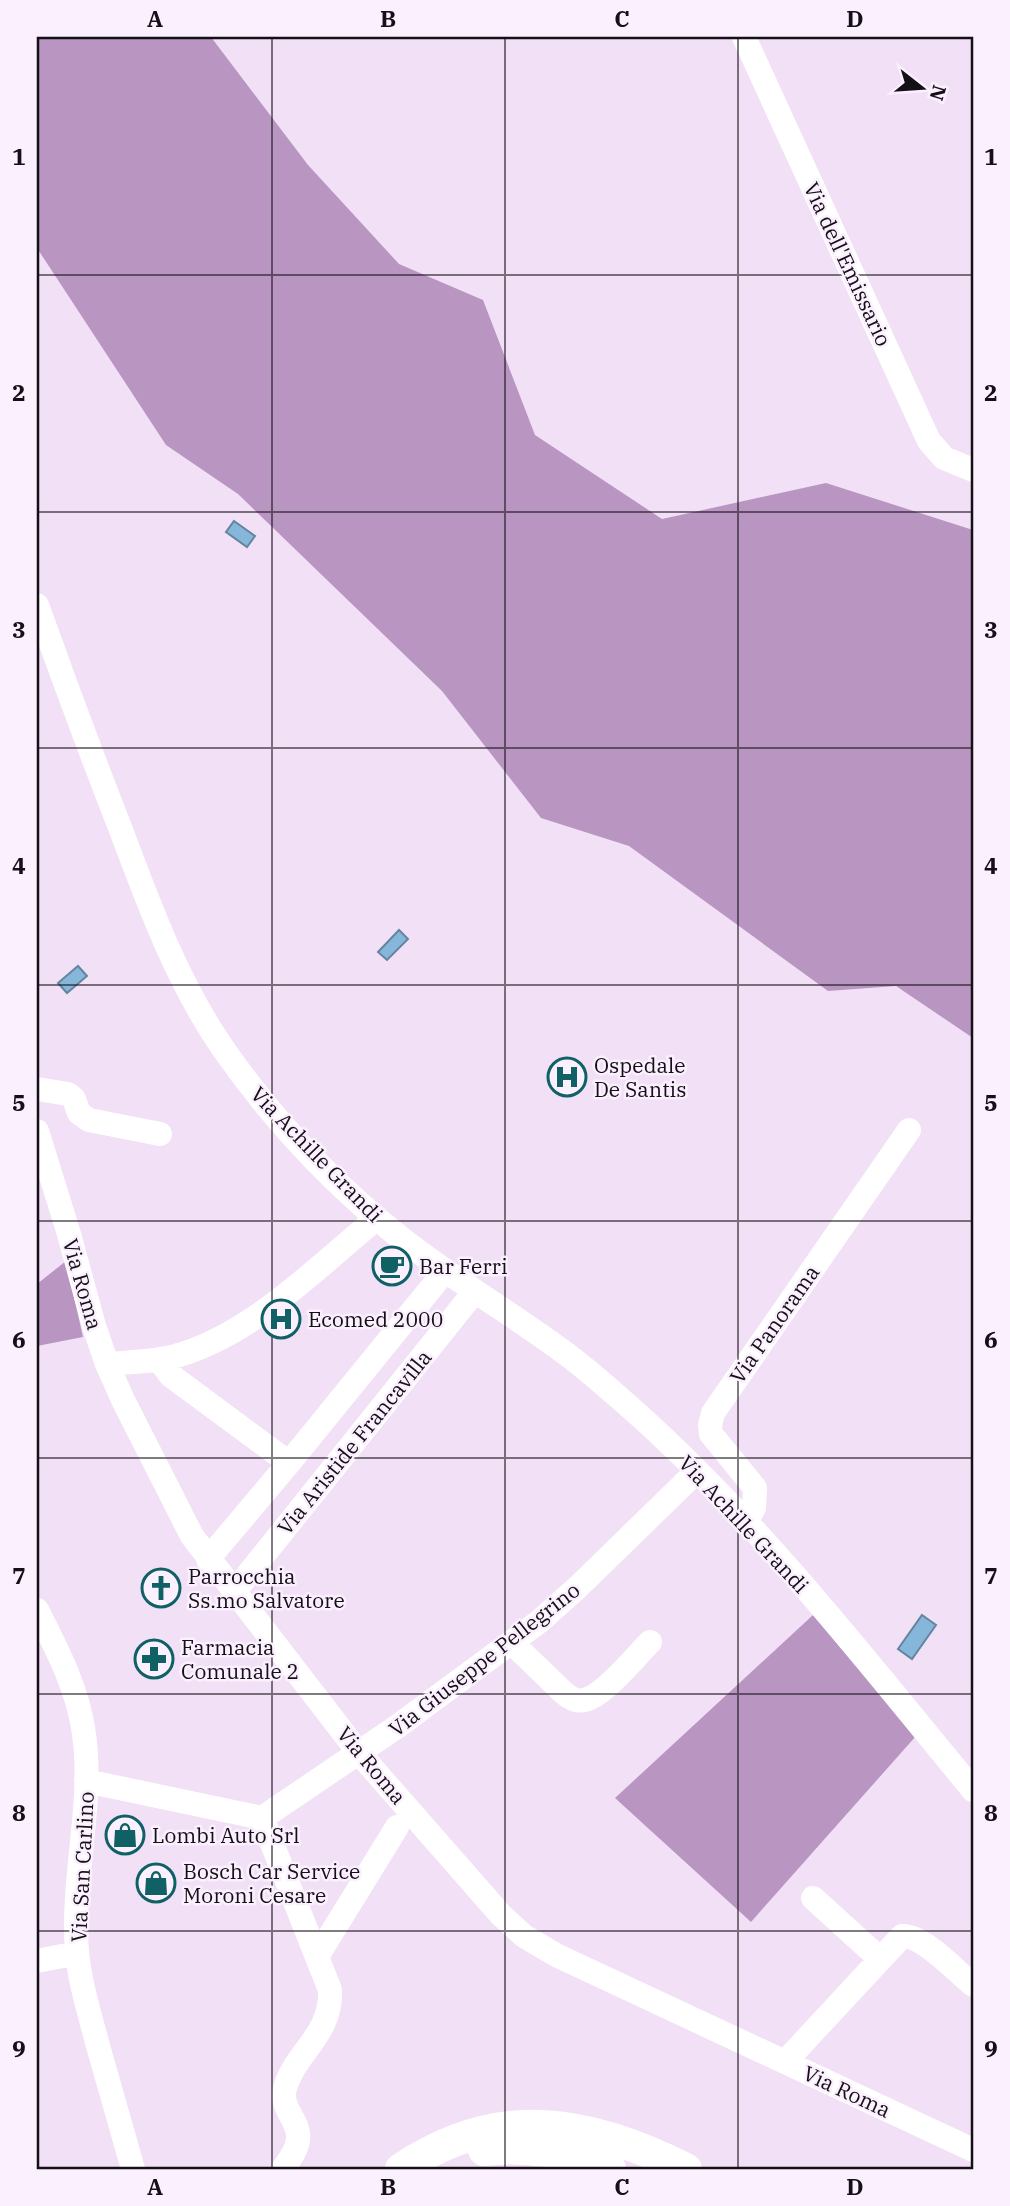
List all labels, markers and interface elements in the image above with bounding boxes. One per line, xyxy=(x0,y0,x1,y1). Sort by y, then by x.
text: A xyxy=(147,3,163,33)
text: B xyxy=(380,3,396,33)
text: C xyxy=(614,3,630,33)
text: D xyxy=(846,3,864,33)
north arrow xyxy=(888,52,958,122)
text: N xyxy=(925,82,952,104)
text: 1 xyxy=(12,141,26,171)
text: 1 xyxy=(984,141,998,171)
street label: Via dell'Emissario xyxy=(798,177,898,351)
text: 2 xyxy=(12,377,26,407)
text: 2 xyxy=(984,377,998,407)
text: 3 xyxy=(12,614,26,644)
text: 3 xyxy=(984,614,998,644)
text: 4 xyxy=(12,850,26,880)
text: 4 xyxy=(984,850,998,880)
place label: Ospedale De Santis xyxy=(594,1051,686,1103)
hospital icon: Ospedale De Santis xyxy=(546,1056,588,1098)
street label: Via Achille Grandi xyxy=(245,1080,389,1228)
text: 5 xyxy=(12,1087,26,1117)
text: 5 xyxy=(984,1087,998,1117)
street label: Via Roma xyxy=(57,1235,109,1333)
cafe icon: Bar Ferri xyxy=(371,1245,413,1287)
place label: Bar Ferri xyxy=(419,1252,508,1280)
street label: Via Panorama xyxy=(723,1259,825,1389)
hospital icon: Ecomed 2000 xyxy=(260,1298,302,1340)
place label: Ecomed 2000 xyxy=(308,1305,443,1333)
text: 6 xyxy=(12,1324,26,1354)
text: 6 xyxy=(984,1324,998,1354)
street label: Via Aristide Francavilla xyxy=(271,1344,437,1540)
street label: Via Achille Grandi xyxy=(673,1449,815,1599)
text: 7 xyxy=(12,1560,26,1590)
text: 7 xyxy=(984,1560,998,1590)
place label: Parrocchia Ss.mo Salvatore xyxy=(188,1562,345,1614)
church icon: Parrocchia Ss.mo Salvatore xyxy=(140,1567,182,1609)
street label: Via Giuseppe Pellegrino xyxy=(383,1576,585,1742)
place label: Farmacia Comunale 2 xyxy=(181,1633,299,1685)
pharmacy icon: Farmacia Comunale 2 xyxy=(133,1638,175,1680)
street label: Via Roma xyxy=(331,1720,413,1810)
street label: Via San Carlino xyxy=(64,1791,100,1943)
text: 8 xyxy=(12,1797,26,1827)
text: 8 xyxy=(984,1797,998,1827)
shop icon: Lombi Auto Srl xyxy=(104,1814,146,1856)
place label: Lombi Auto Srl xyxy=(152,1821,299,1849)
place label: Bosch Car Service Moroni Cesare xyxy=(183,1857,360,1909)
shop icon: Bosch Car Service Moroni Cesare xyxy=(135,1862,177,1904)
text: 9 xyxy=(12,2033,26,2063)
text: 9 xyxy=(984,2033,998,2063)
street label: Via Roma xyxy=(799,2059,895,2123)
text: A xyxy=(147,2171,163,2201)
text: B xyxy=(380,2171,396,2201)
text: C xyxy=(614,2171,630,2201)
text: D xyxy=(846,2171,864,2201)

